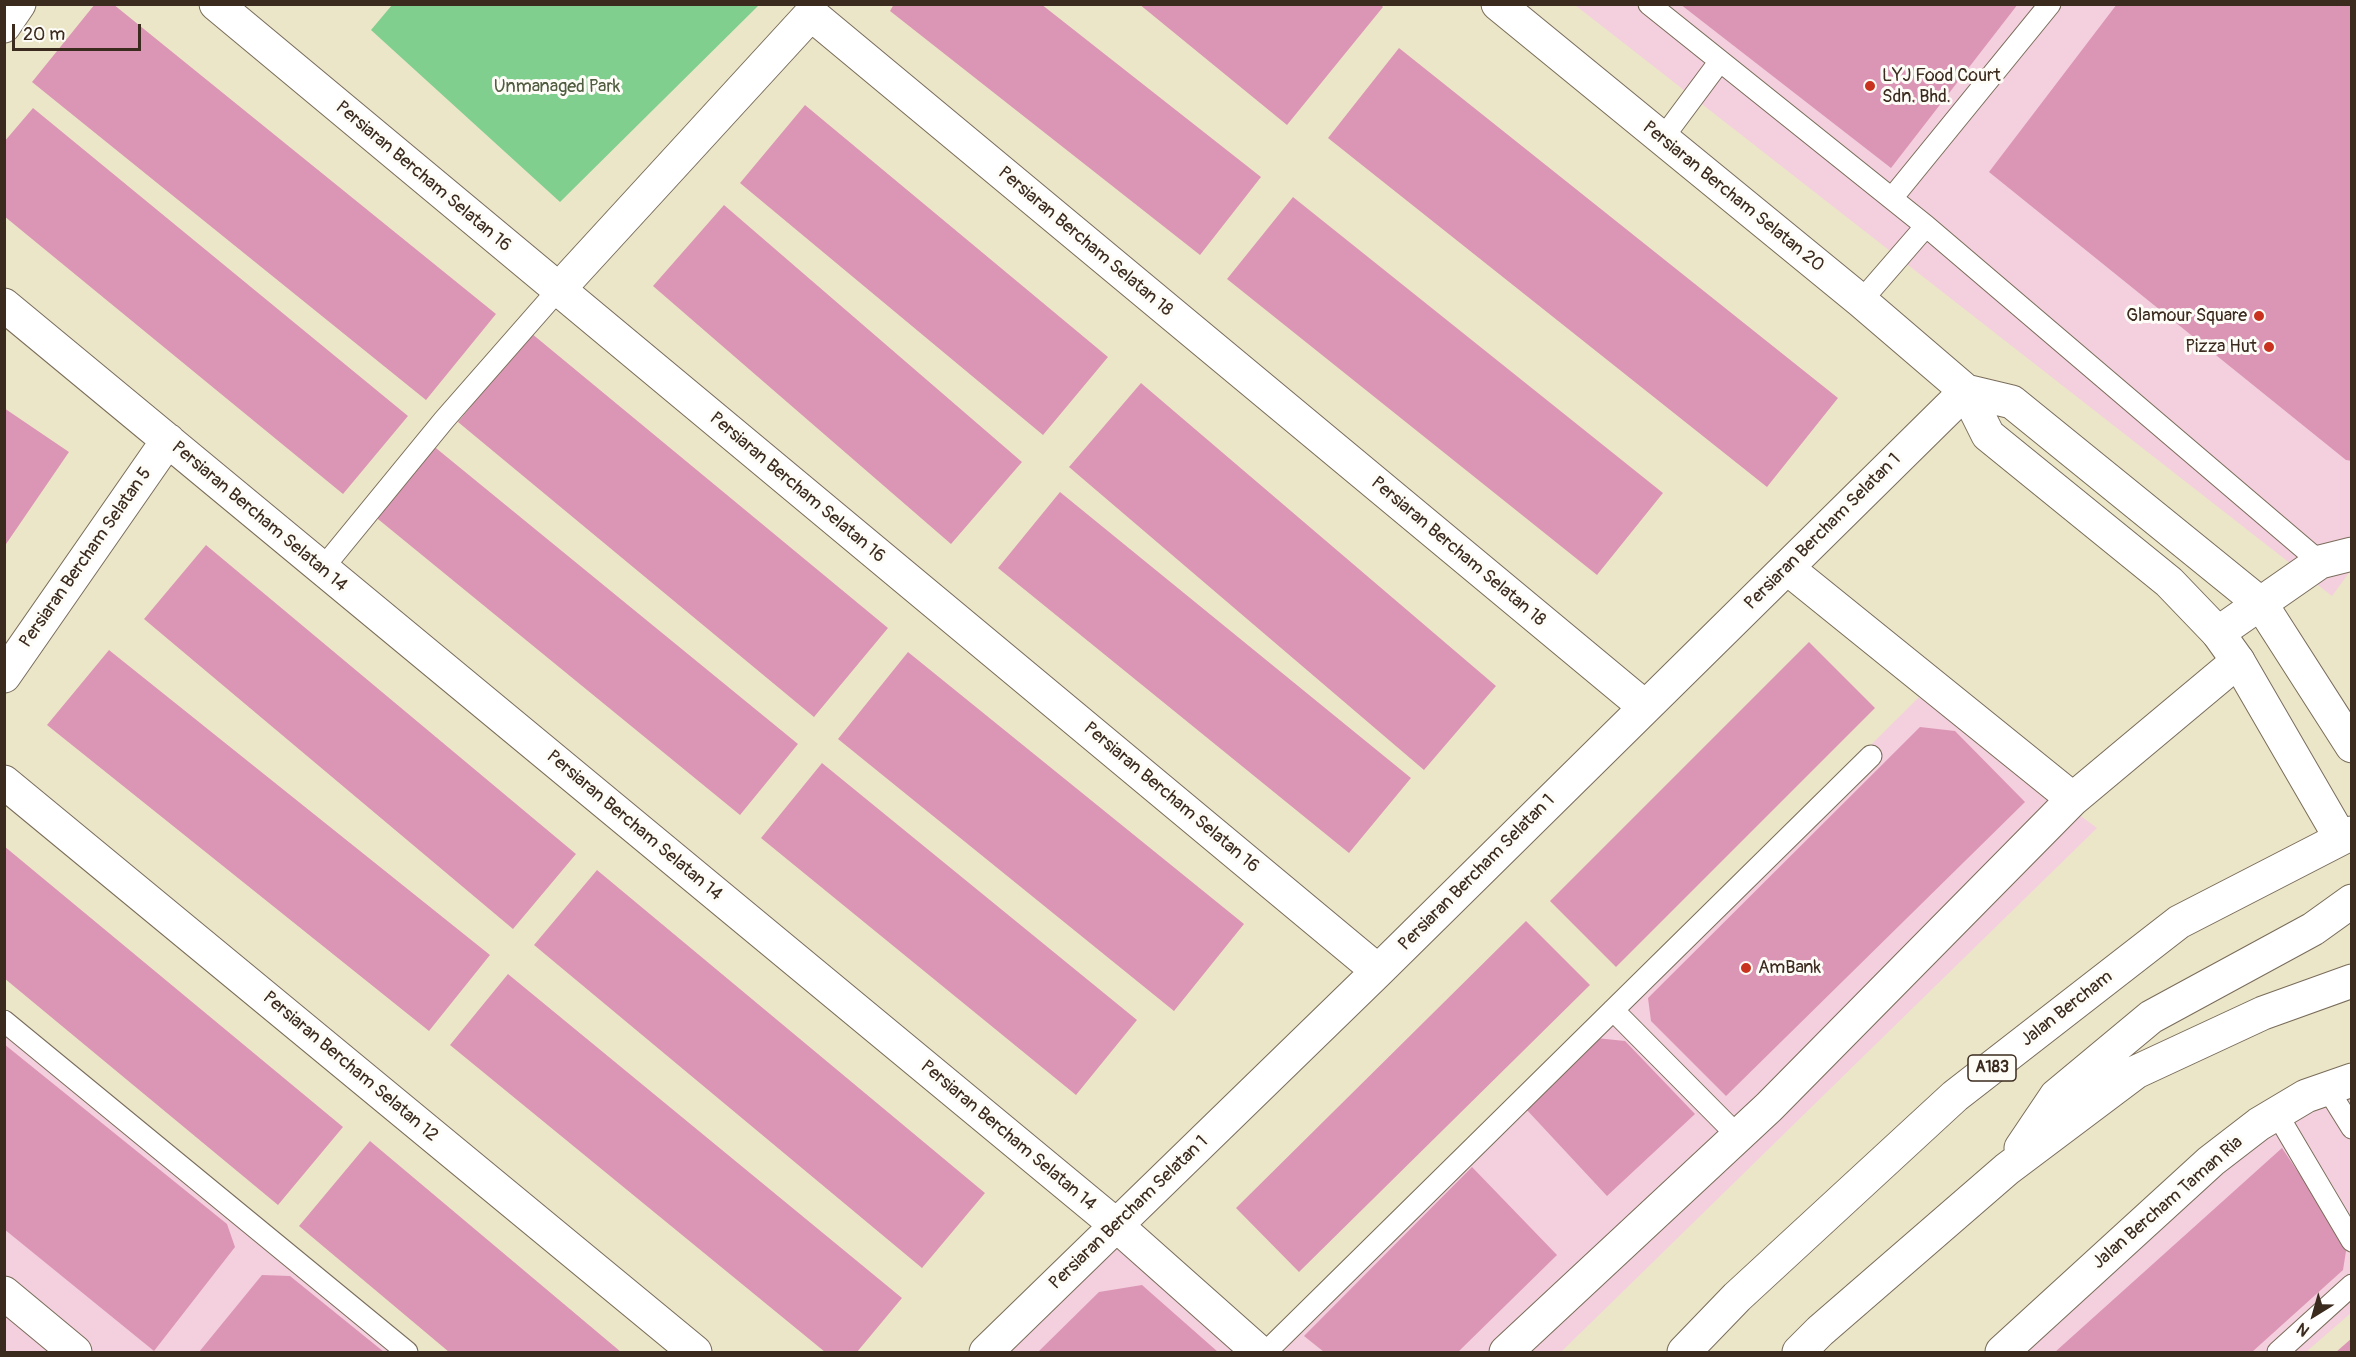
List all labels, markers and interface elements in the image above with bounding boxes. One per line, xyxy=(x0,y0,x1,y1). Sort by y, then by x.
scale bar xyxy=(15,12,144,50)
text: 20 m xyxy=(23,23,65,46)
place label: LYJ Food Court Sdn. Bhd. xyxy=(1882,65,2001,107)
park label: Unmanaged Park xyxy=(494,76,620,98)
marker: LYJ Food Court Sdn. Bhd. xyxy=(1863,79,1877,93)
street label: Persiaran Bercham Selatan 16 xyxy=(331,97,515,257)
street label: Persiaran Bercham Selatan 20 xyxy=(1638,117,1828,277)
street label: Persiaran Bercham Selatan 18 xyxy=(993,163,1177,321)
place label: Glamour Square xyxy=(2126,305,2247,327)
marker: Glamour Square xyxy=(2252,309,2266,323)
place label: Pizza Hut xyxy=(2185,336,2257,358)
marker: Pizza Hut xyxy=(2262,340,2276,354)
street label: Persiaran Bercham Selatan 16 xyxy=(705,408,889,568)
street label: Persiaran Bercham Selatan 14 xyxy=(167,437,351,597)
street label: Persiaran Bercham Selatan 1 xyxy=(1740,449,1906,615)
street label: Persiaran Bercham Selatan 5 xyxy=(16,464,156,652)
street label: Persiaran Bercham Selatan 18 xyxy=(1366,473,1550,631)
street label: Persiaran Bercham Selatan 16 xyxy=(1079,718,1263,878)
street label: Persiaran Bercham Selatan 14 xyxy=(542,746,726,906)
street label: Persiaran Bercham Selatan 1 xyxy=(1394,790,1560,956)
place label: AmBank xyxy=(1758,957,1821,979)
marker: AmBank xyxy=(1739,961,1753,975)
street label: Jalan Bercham xyxy=(2017,966,2117,1052)
street label: Persiaran Bercham Selatan 12 xyxy=(258,987,442,1147)
road number: A183 xyxy=(1968,1055,2016,1081)
street label: Persiaran Bercham Selatan 14 xyxy=(916,1056,1100,1216)
street label: Persiaran Bercham Selatan 1 xyxy=(1045,1132,1213,1294)
street label: Jalan Bercham Taman Ria xyxy=(2089,1132,2247,1274)
north arrow xyxy=(2284,1285,2344,1345)
text: N xyxy=(2293,1318,2314,1341)

